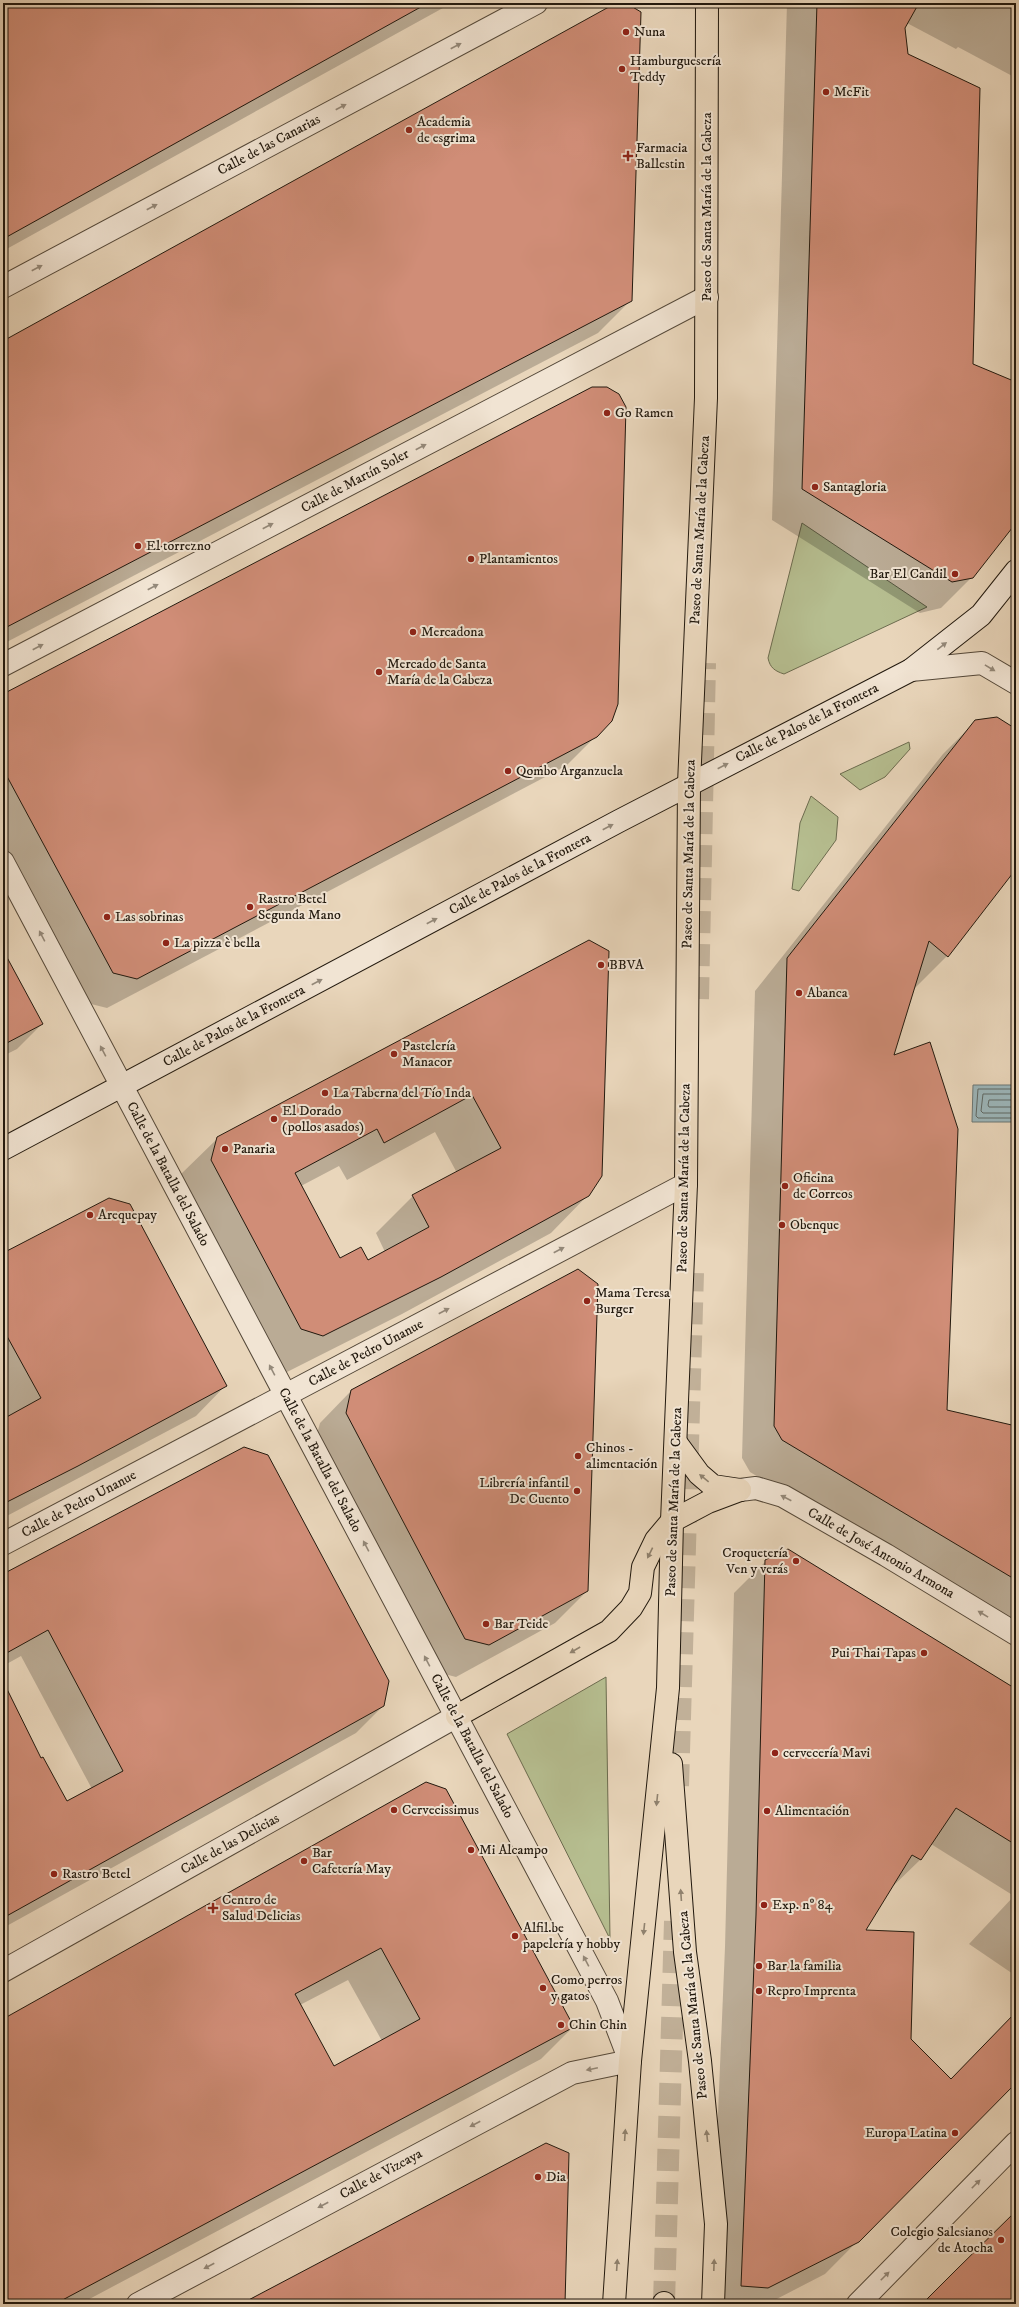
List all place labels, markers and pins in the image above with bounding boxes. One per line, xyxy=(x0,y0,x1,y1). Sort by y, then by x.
place label: Nuna xyxy=(634,23,665,41)
marker: Nuna xyxy=(621,27,631,37)
place label: Hamburguesería Teddy xyxy=(630,52,721,86)
marker: Hamburguesería Teddy xyxy=(617,64,627,74)
place label: McFit xyxy=(834,83,870,101)
marker: McFit xyxy=(821,87,831,97)
place label: Academia de esgrima xyxy=(417,113,475,147)
marker: Academia de esgrima xyxy=(404,125,414,135)
place label: Farmacia Ballestin xyxy=(636,139,687,173)
marker: Farmacia Ballestin xyxy=(623,151,633,161)
place label: Go Ramen xyxy=(615,404,674,422)
marker: Go Ramen xyxy=(602,408,612,418)
place label: Santagloria xyxy=(823,478,887,496)
marker: Santagloria xyxy=(810,482,820,492)
place label: El torrezno xyxy=(146,537,211,555)
marker: El torrezno xyxy=(133,541,143,551)
place label: Plantamientos xyxy=(479,550,558,568)
marker: Plantamientos xyxy=(466,554,476,564)
place label: Bar El Candil xyxy=(870,565,948,583)
marker: Bar El Candil xyxy=(950,569,960,579)
place label: Mercadona xyxy=(421,623,484,641)
marker: Mercadona xyxy=(408,627,418,637)
place label: Mercado de Santa María de la Cabeza xyxy=(387,655,492,689)
marker: Mercado de Santa María de la Cabeza xyxy=(374,667,384,677)
place label: Qombo Arganzuela xyxy=(516,762,623,780)
marker: Qombo Arganzuela xyxy=(503,766,513,776)
place label: Rastro Betel Segunda Mano xyxy=(258,890,341,924)
marker: Rastro Betel Segunda Mano xyxy=(245,902,255,912)
place label: Las sobrinas xyxy=(115,908,184,926)
marker: Las sobrinas xyxy=(102,912,112,922)
place label: La pizza è bella xyxy=(174,934,260,952)
marker: La pizza è bella xyxy=(161,938,171,948)
place label: BBVA xyxy=(609,956,645,974)
marker: BBVA xyxy=(596,960,606,970)
place label: Abanca xyxy=(807,984,848,1002)
marker: Abanca xyxy=(794,988,804,998)
place label: Pastelería Manacor xyxy=(402,1037,456,1071)
marker: Pastelería Manacor xyxy=(389,1049,399,1059)
place label: La Taberna del Tío Inda xyxy=(333,1084,471,1102)
marker: La Taberna del Tío Inda xyxy=(320,1088,330,1098)
place label: El Dorado (pollos asados) xyxy=(282,1102,364,1136)
marker: El Dorado (pollos asados) xyxy=(269,1114,279,1124)
place label: Panaria xyxy=(233,1140,275,1158)
marker: Panaria xyxy=(220,1144,230,1154)
place label: Oficina de Correos xyxy=(793,1169,853,1203)
marker: Oficina de Correos xyxy=(780,1181,790,1191)
place label: Arequepay xyxy=(98,1206,157,1224)
marker: Arequepay xyxy=(85,1210,95,1220)
place label: Obenque xyxy=(790,1216,839,1234)
marker: Obenque xyxy=(777,1220,787,1230)
place label: Mama Teresa Burger xyxy=(595,1284,670,1318)
marker: Mama Teresa Burger xyxy=(582,1296,592,1306)
place label: Chinos - alimentación xyxy=(586,1439,658,1473)
marker: Chinos - alimentación xyxy=(573,1451,583,1461)
place label: Librería infantil De Cuento xyxy=(479,1474,570,1508)
marker: Librería infantil De Cuento xyxy=(572,1486,582,1496)
place label: Croquetería Ven y verás xyxy=(722,1544,788,1578)
marker: Croquetería Ven y verás xyxy=(791,1556,801,1566)
place label: Bar Teide xyxy=(494,1615,549,1633)
marker: Bar Teide xyxy=(481,1619,491,1629)
place label: Pui Thai Tapas xyxy=(831,1644,916,1662)
marker: Pui Thai Tapas xyxy=(919,1648,929,1658)
place label: cervecería Mavi xyxy=(783,1744,871,1762)
marker: cervecería Mavi xyxy=(770,1748,780,1758)
place label: Cervecissimus xyxy=(402,1801,479,1819)
place label: Alimentación xyxy=(775,1802,850,1820)
marker: Cervecissimus xyxy=(389,1805,399,1815)
marker: Alimentación xyxy=(762,1806,772,1816)
place label: Mi Alcampo xyxy=(479,1841,548,1859)
place label: Bar Cafetería May xyxy=(312,1844,391,1878)
marker: Mi Alcampo xyxy=(466,1845,476,1855)
marker: Bar Cafetería May xyxy=(299,1856,309,1866)
place label: Rastro Betel xyxy=(62,1865,131,1883)
marker: Rastro Betel xyxy=(49,1869,59,1879)
place label: Centro de Salud Delicias xyxy=(222,1891,301,1925)
place label: Exp. nº 84 xyxy=(772,1896,833,1914)
marker: Exp. nº 84 xyxy=(759,1900,769,1910)
marker: Centro de Salud Delicias xyxy=(207,1902,219,1914)
place label: Alfil.be papelería y hobby xyxy=(522,1919,620,1953)
marker: Alfil.be papelería y hobby xyxy=(510,1931,520,1941)
place label: Bar la familia xyxy=(767,1957,842,1975)
marker: Bar la familia xyxy=(754,1961,764,1971)
place label: Como perros y gatos xyxy=(551,1971,622,2005)
place label: Repro Imprenta xyxy=(767,1982,856,2000)
marker: Como perros y gatos xyxy=(538,1983,548,1993)
marker: Repro Imprenta xyxy=(754,1986,764,1996)
place label: Chin Chin xyxy=(569,2016,628,2034)
marker: Chin Chin xyxy=(556,2020,566,2030)
place label: Europa Latina xyxy=(865,2124,947,2142)
marker: Europa Latina xyxy=(950,2128,960,2138)
place label: Dia xyxy=(546,2168,566,2186)
marker: Dia xyxy=(533,2172,543,2182)
place label: Colegio Salesianos de Atocha xyxy=(891,2223,993,2257)
marker: Colegio Salesianos de Atocha xyxy=(996,2235,1006,2245)

